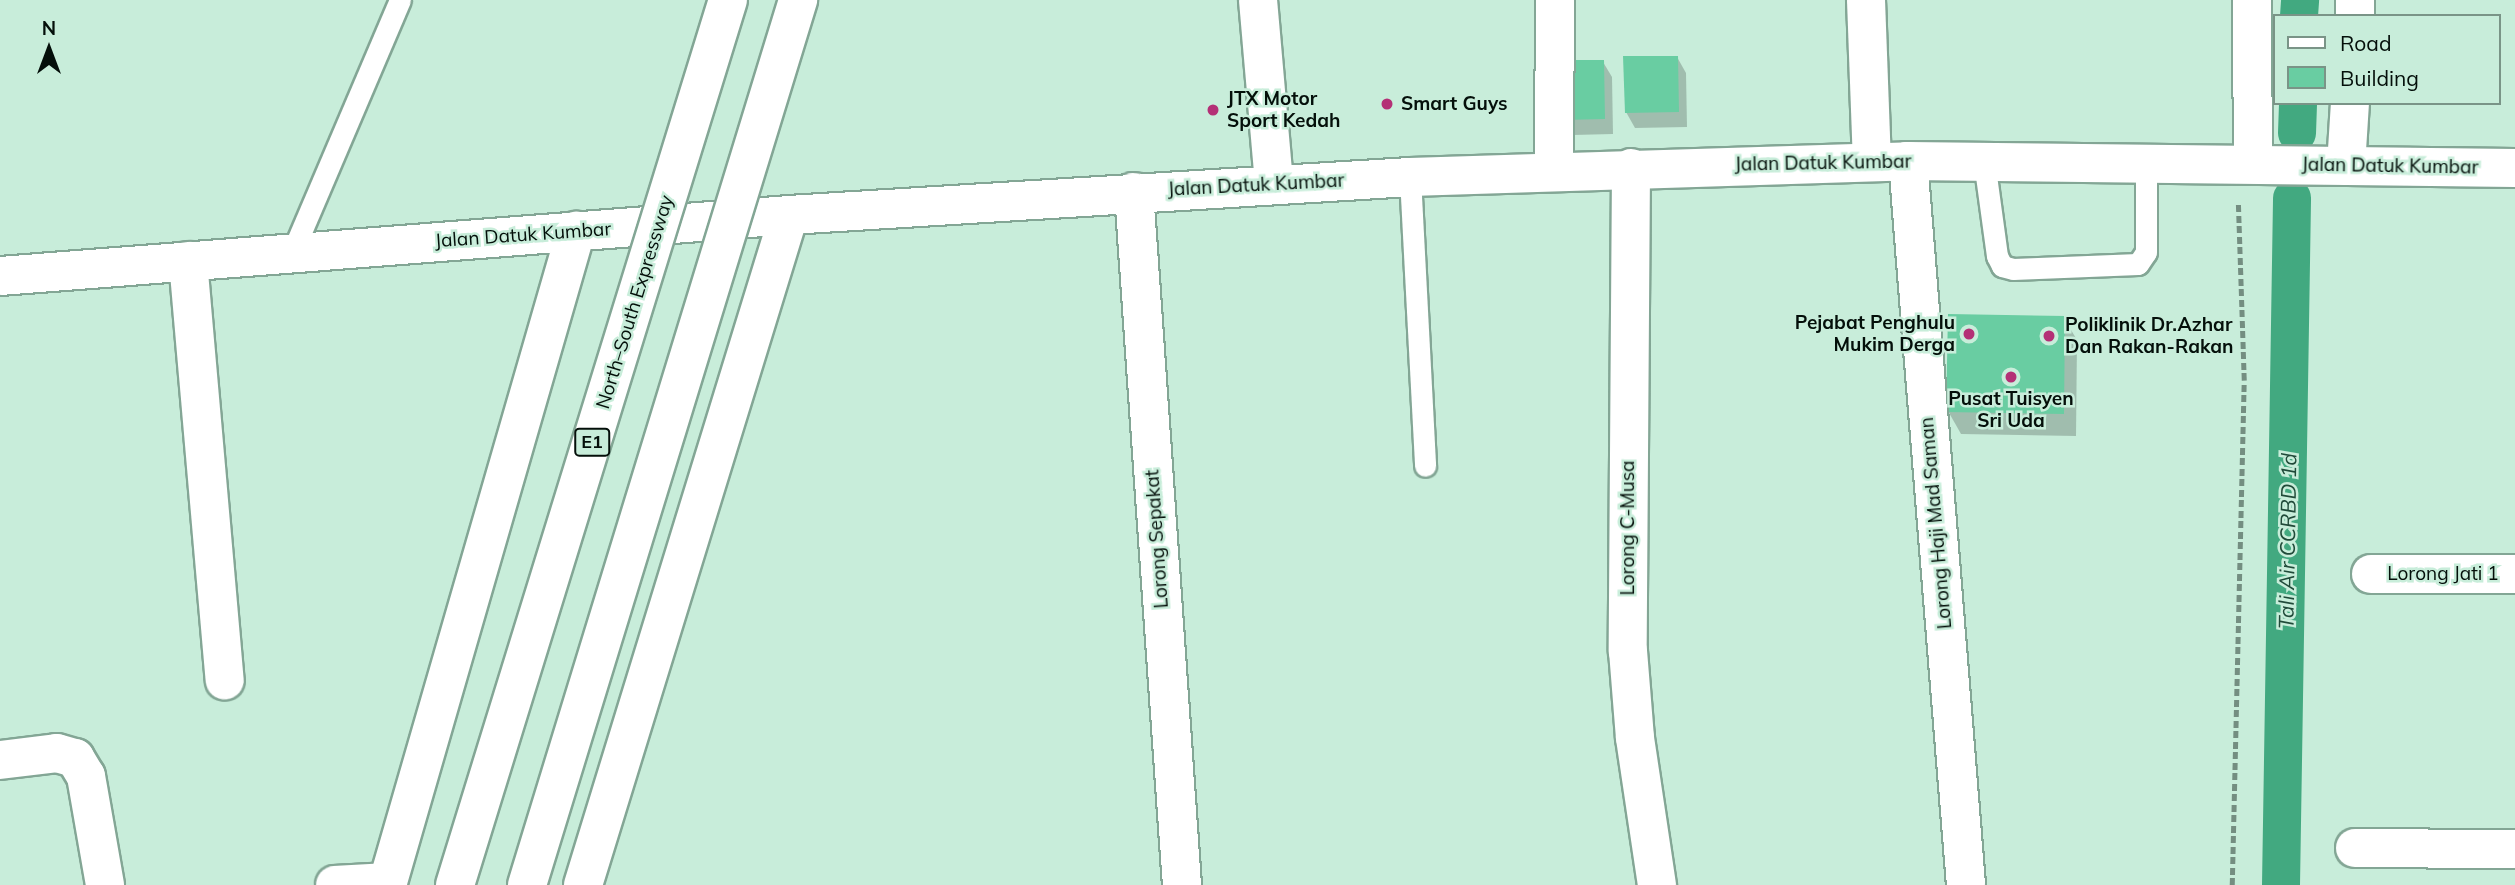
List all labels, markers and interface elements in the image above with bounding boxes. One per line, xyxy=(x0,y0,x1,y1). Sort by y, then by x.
north arrow xyxy=(14,14,84,84)
legend xyxy=(2274,14,2501,105)
text: N xyxy=(42,16,56,40)
text: Road xyxy=(2340,30,2391,56)
text: Building xyxy=(2340,65,2419,91)
place label: JTX Motor Sport Kedah xyxy=(1227,88,1341,132)
place label: Smart Guys xyxy=(1401,93,1508,115)
marker: Smart Guys xyxy=(1379,96,1395,112)
marker: JTX Motor Sport Kedah xyxy=(1205,102,1221,118)
street label: Jalan Datuk Kumbar xyxy=(1734,150,1912,176)
street label: Jalan Datuk Kumbar xyxy=(2301,153,2479,179)
street label: Jalan Datuk Kumbar xyxy=(1167,169,1345,201)
street label: North–South Expressway xyxy=(592,192,678,412)
street label: Jalan Datuk Kumbar xyxy=(434,217,612,253)
place label: Pejabat Penghulu Mukim Derga xyxy=(1795,312,1955,356)
place label: Poliklinik Dr.Azhar Dan Rakan-Rakan xyxy=(2065,314,2234,358)
marker: Pejabat Penghulu Mukim Derga xyxy=(1961,326,1977,342)
marker: Poliklinik Dr.Azhar Dan Rakan-Rakan xyxy=(2039,326,2059,346)
marker: Pusat Tuisyen Sri Uda xyxy=(2003,369,2019,385)
place label: Pusat Tuisyen Sri Uda xyxy=(1948,388,2074,432)
street label: Lorong Haji Mad Saman xyxy=(1915,416,1957,630)
road number: E1 xyxy=(573,428,611,457)
water label: Tali Air CCRBD 1d xyxy=(2273,453,2301,629)
street label: Lorong C-Musa xyxy=(1617,461,1639,595)
street label: Lorong Sepakat xyxy=(1141,469,1173,609)
street label: Lorong Jati 1 xyxy=(2387,563,2499,585)

